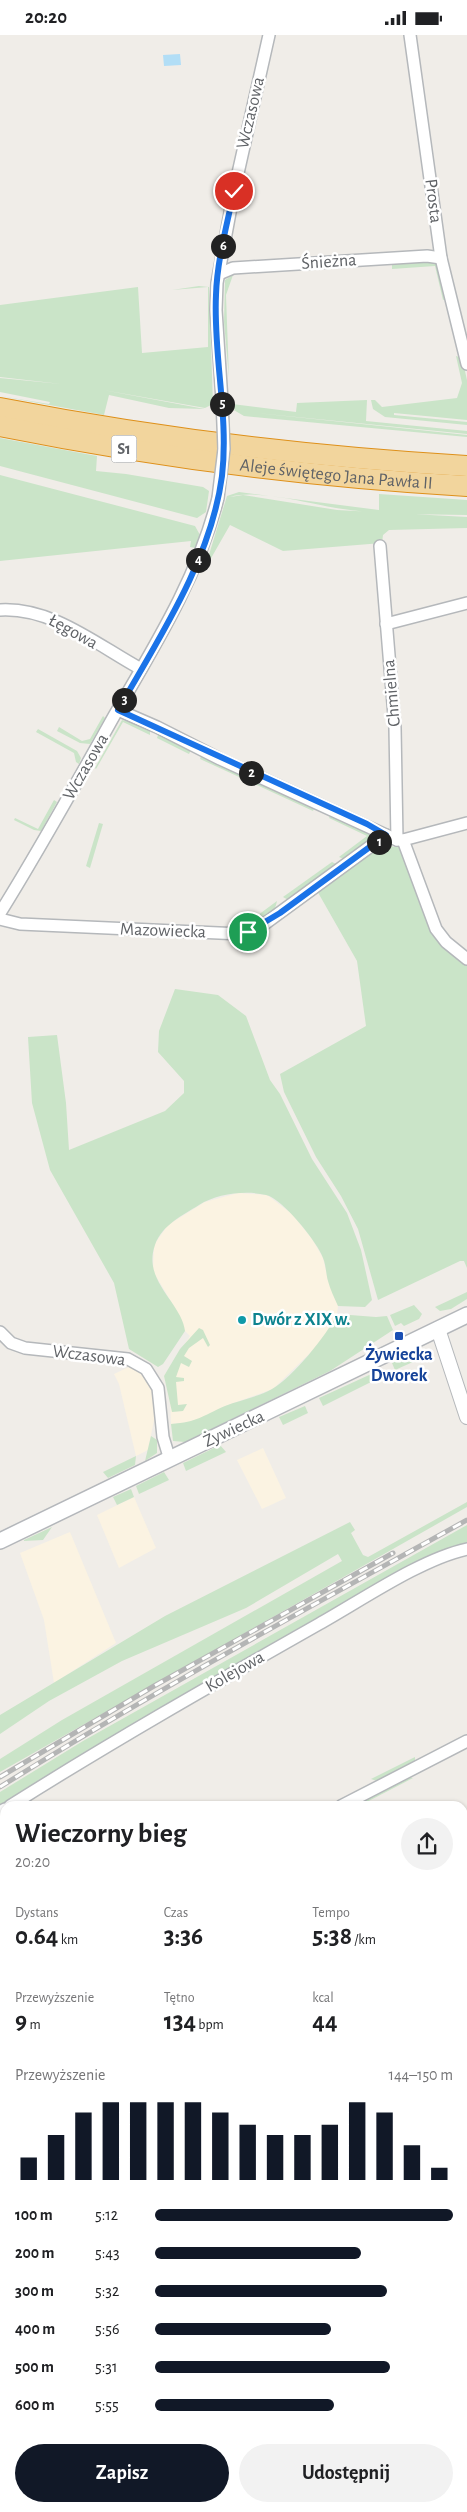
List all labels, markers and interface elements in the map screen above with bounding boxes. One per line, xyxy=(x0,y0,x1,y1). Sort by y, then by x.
text: 20:20 xyxy=(25,8,67,27)
street label: Wczasowa xyxy=(234,75,268,151)
pin xyxy=(213,170,255,212)
icon: check xyxy=(220,177,248,205)
street label: Prosta xyxy=(421,178,445,224)
pin: 6 xyxy=(210,233,236,259)
text: 6 xyxy=(220,239,227,253)
street label: Śnieżna xyxy=(301,248,357,273)
pin: 5 xyxy=(210,391,234,417)
text: 5 xyxy=(219,397,226,411)
road number: S1 xyxy=(112,435,136,463)
street label: Aleje świętego Jana Pawła II xyxy=(239,456,433,493)
pin: 4 xyxy=(186,547,210,573)
text: 4 xyxy=(195,553,202,567)
street label: Łęgowa xyxy=(45,611,101,653)
street label: Chmielna xyxy=(380,659,404,727)
pin: 3 xyxy=(112,687,136,713)
text: 3 xyxy=(121,693,128,707)
street label: Wczasowa xyxy=(60,731,112,803)
pin: 2 xyxy=(238,761,264,785)
text: 2 xyxy=(248,766,255,780)
pin: 1 xyxy=(366,829,392,855)
text: 1 xyxy=(377,835,382,849)
pin xyxy=(227,911,269,953)
icon: arrive xyxy=(234,918,262,946)
street label: Mazowiecka xyxy=(120,921,206,941)
place label: Dwór z XIX w. xyxy=(252,1311,350,1329)
marker: Dwór z XIX w. xyxy=(236,1314,248,1326)
marker: Żywiecka Dworek xyxy=(393,1330,405,1342)
street label: Wczasowa xyxy=(51,1343,127,1369)
place label: Żywiecka Dworek xyxy=(365,1343,433,1385)
street label: Żywiecka xyxy=(200,1405,267,1451)
street label: Kolejowa xyxy=(203,1648,267,1696)
button: share xyxy=(401,1818,453,1870)
text: Wieczorny bieg xyxy=(15,1820,187,1848)
text: 20:20 xyxy=(15,1854,50,1870)
text: Dystans xyxy=(15,1906,58,1920)
text: Czas xyxy=(164,1906,188,1920)
text: Tempo xyxy=(312,1906,350,1920)
text: 0.64 xyxy=(15,1924,58,1949)
text: 3:36 xyxy=(164,1924,203,1949)
text: 5:38 xyxy=(312,1924,352,1949)
text: km xyxy=(58,1933,78,1947)
text: /km xyxy=(352,1933,376,1947)
text: Przewyższenie xyxy=(15,1991,94,2005)
text: Tętno xyxy=(164,1991,195,2005)
text: kcal xyxy=(312,1991,334,2005)
text: 9 xyxy=(15,2009,27,2034)
text: 134 xyxy=(164,2009,196,2034)
text: 44 xyxy=(312,2009,337,2034)
text: m xyxy=(27,2018,41,2032)
text: bpm xyxy=(196,2018,224,2032)
text: Przewyższenie xyxy=(15,2067,105,2083)
text: 144–150 m xyxy=(388,2067,453,2083)
text: 100 m xyxy=(15,2207,53,2223)
text: 5:12 xyxy=(95,2207,118,2223)
text: 200 m xyxy=(15,2245,55,2261)
text: 5:43 xyxy=(95,2245,120,2261)
text: 300 m xyxy=(15,2283,54,2299)
text: 5:32 xyxy=(95,2283,119,2299)
text: 400 m xyxy=(15,2321,55,2337)
text: 5:56 xyxy=(95,2321,120,2337)
text: 500 m xyxy=(15,2359,54,2375)
text: 5:31 xyxy=(95,2359,117,2375)
text: 600 m xyxy=(15,2397,55,2413)
text: 5:55 xyxy=(95,2397,119,2413)
button: Zapisz xyxy=(15,2444,229,2502)
button: Udostępnij xyxy=(239,2444,453,2502)

